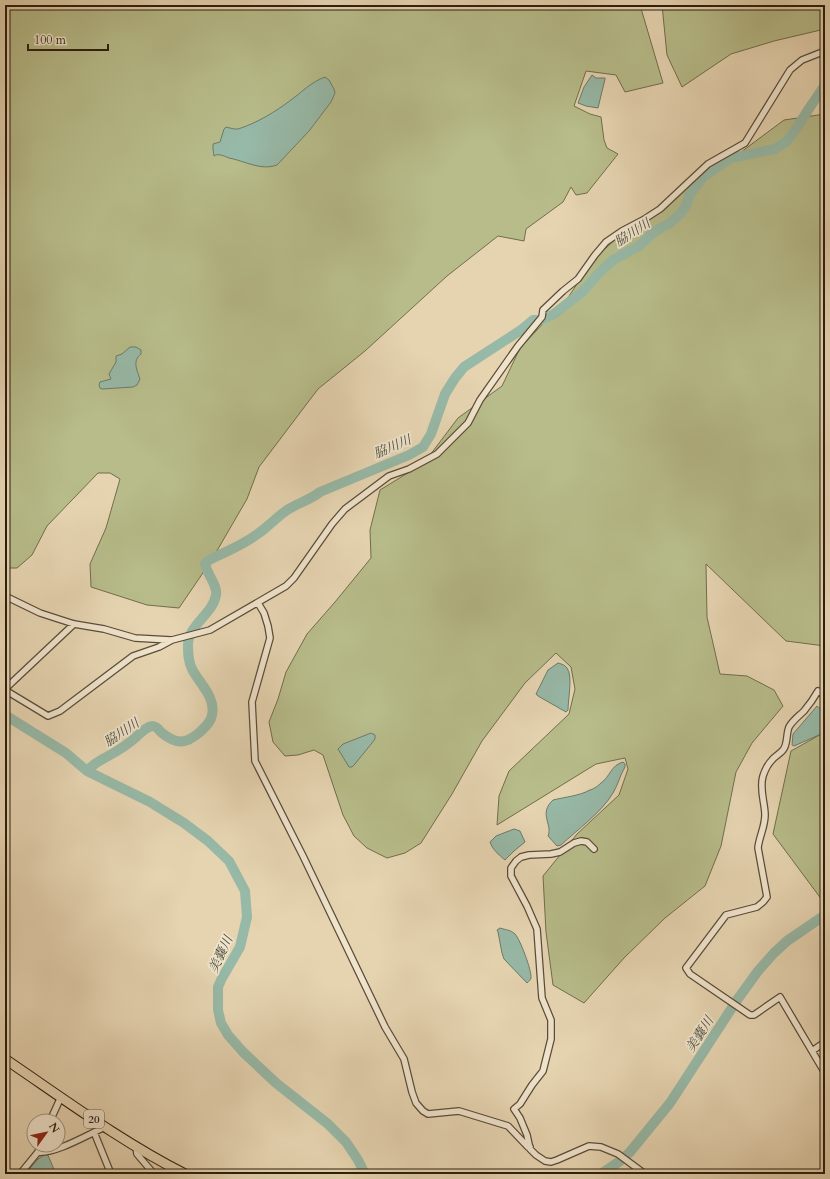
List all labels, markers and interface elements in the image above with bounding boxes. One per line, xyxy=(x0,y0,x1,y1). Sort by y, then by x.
scale bar xyxy=(28,26,108,52)
text: 100 m xyxy=(34,32,67,48)
water label: 脇川川 xyxy=(611,214,655,251)
water label: 脇川川 xyxy=(371,430,416,463)
water label: 脇川川 xyxy=(100,713,144,751)
water label: 美嚢川 xyxy=(205,931,238,976)
water label: 美嚢川 xyxy=(682,1012,719,1056)
road number: 20 xyxy=(84,1110,104,1128)
north arrow xyxy=(26,1113,66,1153)
text: N xyxy=(45,1120,63,1136)

